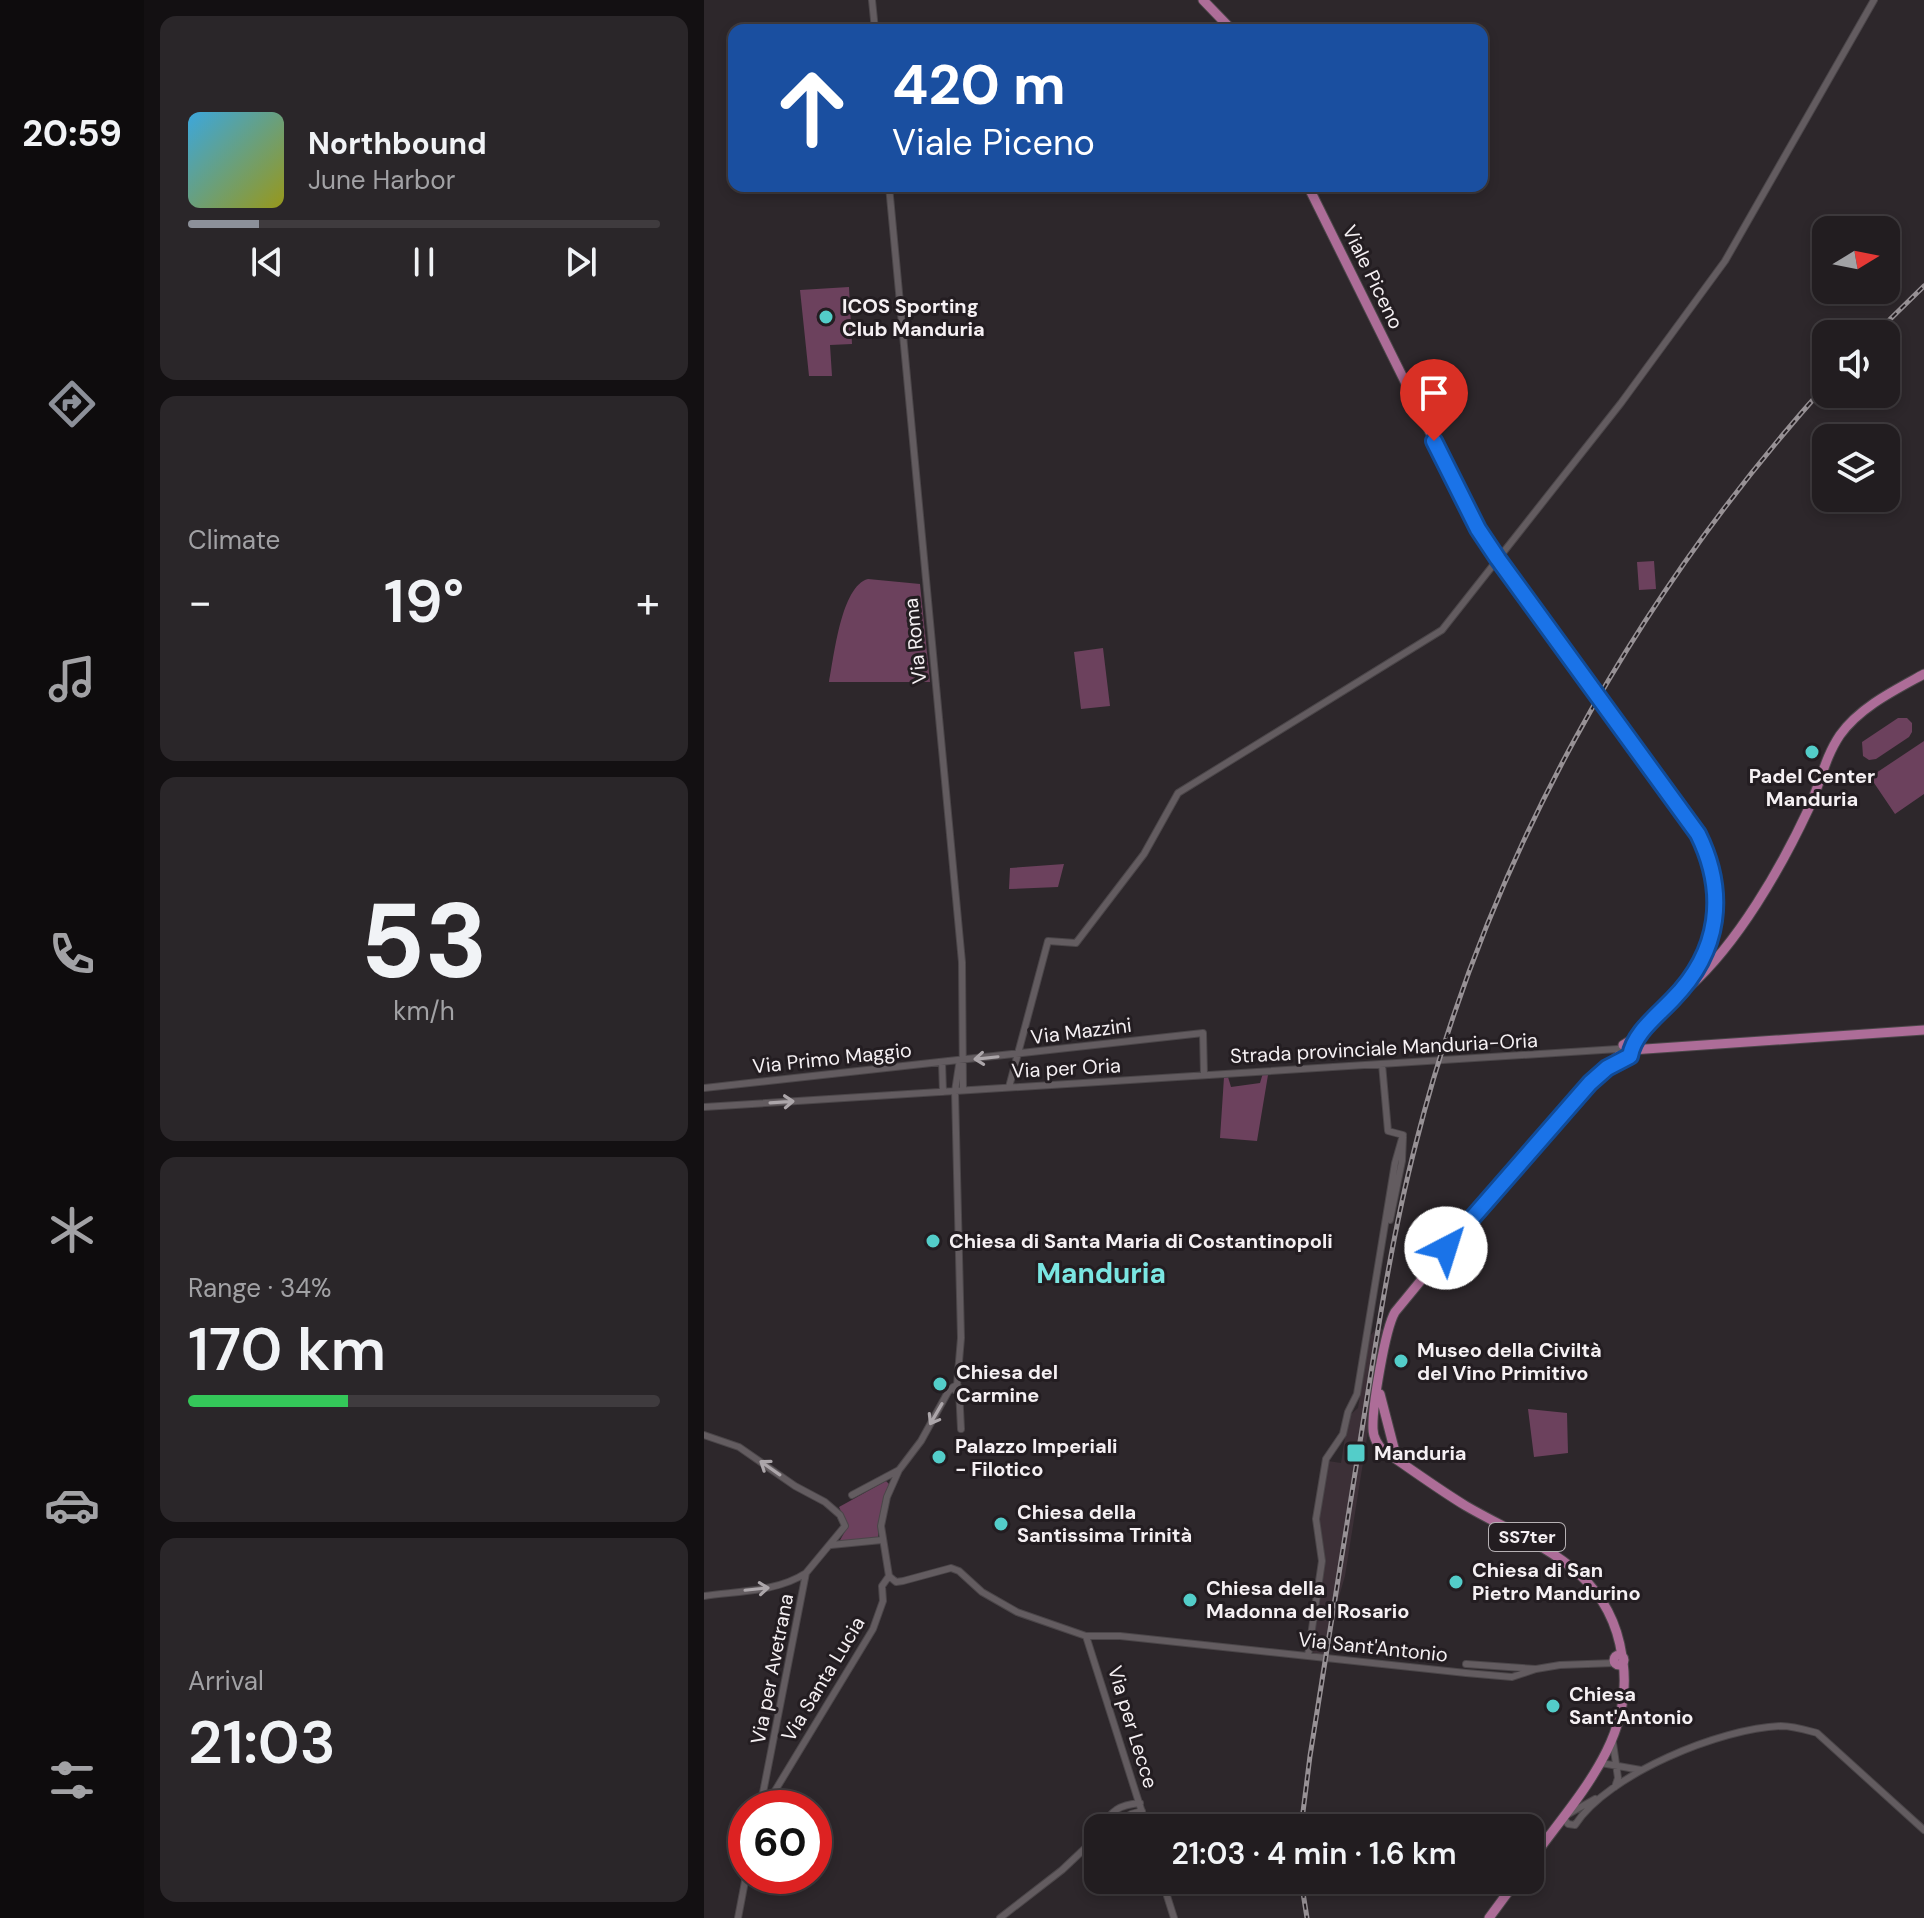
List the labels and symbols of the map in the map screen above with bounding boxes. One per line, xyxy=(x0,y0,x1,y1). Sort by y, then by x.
north arrow xyxy=(1812,216,1900,304)
street label: Viale Piceno xyxy=(1337,221,1409,333)
place label: ICOS Sporting Club Manduria xyxy=(842,293,985,342)
marker: ICOS Sporting Club Manduria xyxy=(817,308,835,326)
pin xyxy=(1400,359,1468,441)
street label: Via Roma xyxy=(898,597,932,685)
marker: Padel Center Manduria xyxy=(1803,743,1821,761)
place label: Padel Center Manduria xyxy=(1749,763,1875,812)
street label: Via Mazzini xyxy=(1029,1012,1133,1050)
street label: Strada provinciale Manduria-Oria xyxy=(1229,1027,1539,1069)
street label: Via Primo Maggio xyxy=(751,1037,913,1079)
one-way arrow xyxy=(973,1050,1000,1065)
street label: Via per Oria xyxy=(1011,1052,1121,1084)
one-way arrow xyxy=(768,1094,795,1109)
position arrow xyxy=(1404,1206,1488,1290)
place label: Chiesa di Santa Maria di Costantinopoli xyxy=(949,1228,1333,1254)
marker: Chiesa di Santa Maria di Costantinopoli xyxy=(924,1232,942,1250)
district label: Manduria xyxy=(1036,1255,1166,1292)
place label: Museo della Civiltà del Vino Primitivo xyxy=(1417,1337,1602,1386)
marker: Museo della Civiltà del Vino Primitivo xyxy=(1392,1352,1410,1370)
place label: Chiesa del Carmine xyxy=(956,1359,1058,1408)
marker: Chiesa del Carmine xyxy=(931,1375,949,1393)
one-way arrow xyxy=(928,1402,944,1425)
place label: Palazzo Imperiali - Filotico xyxy=(955,1433,1118,1482)
place label: Manduria xyxy=(1374,1440,1467,1466)
marker: Manduria xyxy=(1345,1442,1367,1464)
marker: Palazzo Imperiali - Filotico xyxy=(930,1448,948,1466)
one-way arrow xyxy=(759,1460,781,1476)
place label: Chiesa della Santissima Trinità xyxy=(1017,1499,1192,1548)
marker: Chiesa della Santissima Trinità xyxy=(992,1515,1010,1533)
road number: SS7ter xyxy=(1489,1523,1565,1551)
place label: Chiesa di San Pietro Mandurino xyxy=(1472,1557,1641,1606)
marker: Chiesa di San Pietro Mandurino xyxy=(1447,1573,1465,1591)
place label: Chiesa della Madonna del Rosario xyxy=(1206,1575,1409,1624)
one-way arrow xyxy=(743,1581,769,1596)
marker: Chiesa della Madonna del Rosario xyxy=(1181,1591,1199,1609)
street label: Via per Avetrana xyxy=(745,1592,799,1746)
street label: Via Santa Lucia xyxy=(775,1612,871,1746)
street label: Via Sant'Antonio xyxy=(1297,1626,1449,1668)
street label: Via per Lecce xyxy=(1102,1663,1164,1791)
place label: Chiesa Sant'Antonio xyxy=(1569,1681,1694,1730)
marker: Chiesa Sant'Antonio xyxy=(1544,1697,1562,1715)
speed limit sign: 60 xyxy=(728,1790,832,1894)

